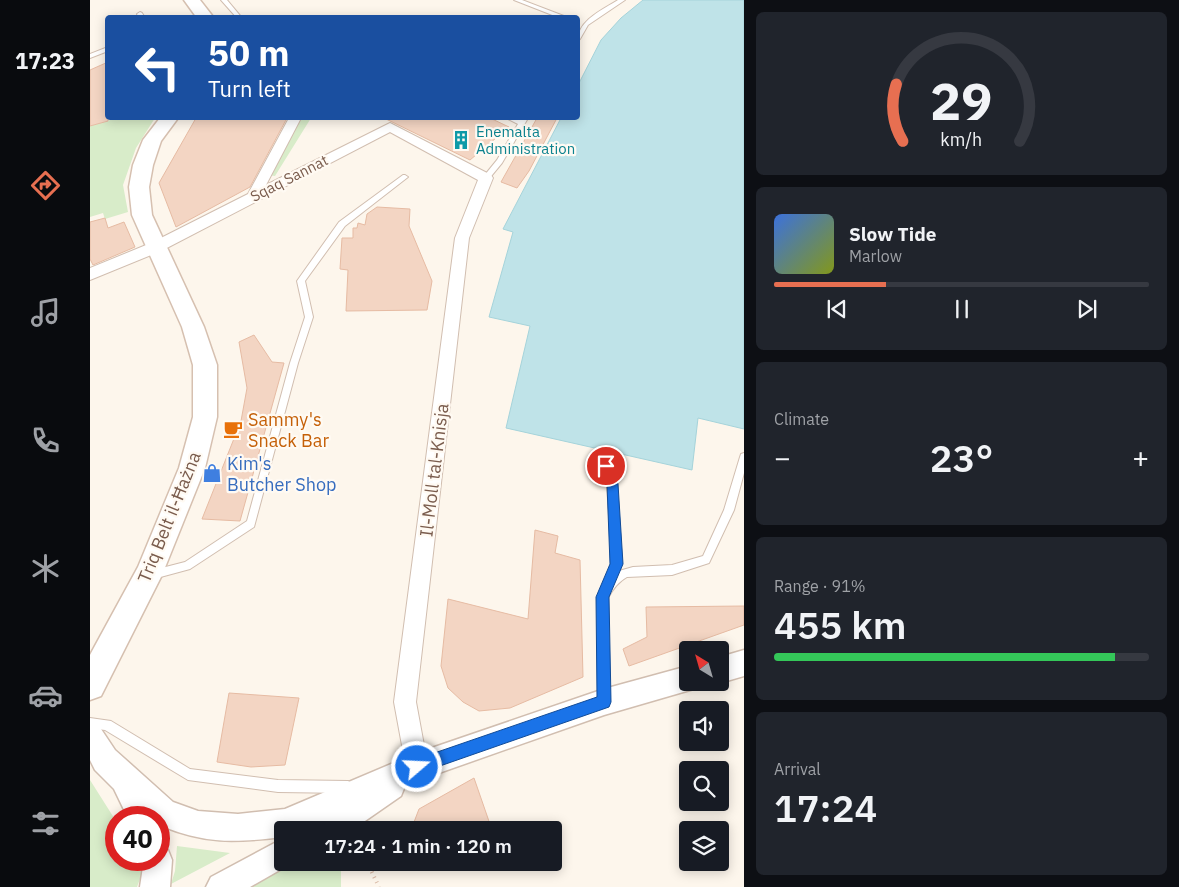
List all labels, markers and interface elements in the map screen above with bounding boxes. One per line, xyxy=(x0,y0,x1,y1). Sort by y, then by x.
text: 50 m xyxy=(208,30,290,76)
icon: left xyxy=(125,35,190,100)
text: 17:23 xyxy=(15,46,75,75)
text: 29 xyxy=(930,67,993,134)
text: Turn left xyxy=(208,74,291,103)
place label: Enemalta Administration xyxy=(476,122,575,158)
text: km/h xyxy=(941,128,983,151)
building icon: Enemalta Administration xyxy=(450,129,472,151)
street label: Sqaq Sannat xyxy=(247,150,331,206)
icon: directions xyxy=(28,168,63,203)
text: Slow Tide xyxy=(849,222,936,246)
text: Marlow xyxy=(849,246,902,266)
icon: music xyxy=(28,295,63,330)
icon: previous xyxy=(823,295,851,323)
icon: pause xyxy=(948,295,976,323)
icon: next xyxy=(1073,295,1101,323)
street label: Il-Moll tal-Knisja xyxy=(414,402,454,538)
place label: Sammy's Snack Bar xyxy=(248,408,329,452)
text: Climate xyxy=(774,409,829,429)
cafe icon: Sammy's Snack Bar xyxy=(222,418,244,440)
icon: phone xyxy=(28,423,63,458)
text: 23° xyxy=(930,433,993,482)
text: − xyxy=(774,439,791,476)
text: + xyxy=(1132,439,1149,476)
pin xyxy=(585,445,627,487)
street label: Triq Belt il-Ħażna xyxy=(132,448,206,586)
place label: Kim's Butcher Shop xyxy=(227,452,336,496)
icon: arrive xyxy=(592,452,620,480)
shop icon: Kim's Butcher Shop xyxy=(201,462,223,484)
icon: climate xyxy=(28,551,63,586)
text: Range · 91% xyxy=(774,576,866,596)
text: 455 km xyxy=(774,600,906,649)
north arrow xyxy=(679,641,729,691)
map controls xyxy=(679,641,729,871)
icon: car xyxy=(28,678,63,713)
button: sound xyxy=(679,701,729,751)
position arrow xyxy=(390,740,442,792)
text: Arrival xyxy=(774,759,821,779)
button: search xyxy=(679,761,729,811)
text: 17:24 xyxy=(774,783,877,832)
icon: filters xyxy=(28,806,63,841)
speed limit sign: 40 xyxy=(105,806,170,871)
button: layers xyxy=(679,821,729,871)
text: 17:24 · 1 min · 120 m xyxy=(324,834,512,858)

